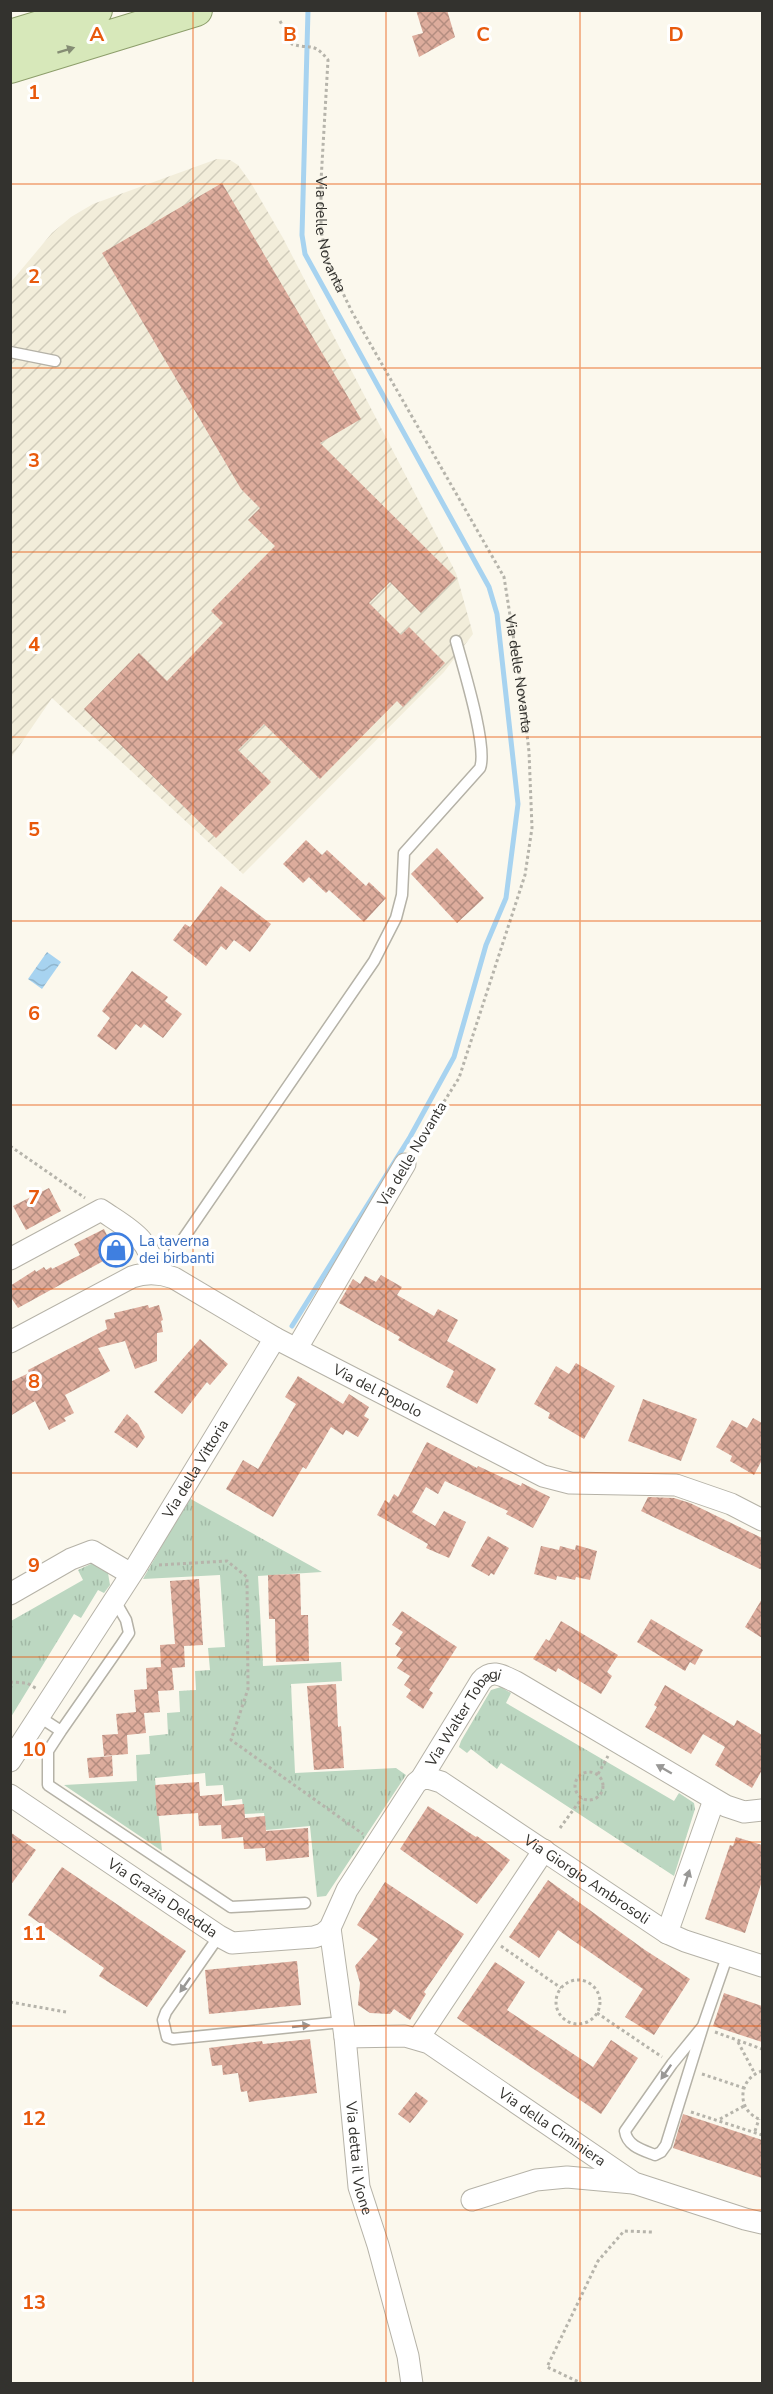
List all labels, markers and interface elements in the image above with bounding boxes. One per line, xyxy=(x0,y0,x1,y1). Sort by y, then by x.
text: A xyxy=(90,21,105,48)
text: B xyxy=(283,21,297,48)
text: C xyxy=(476,21,490,48)
text: D xyxy=(668,21,684,48)
one-way arrow xyxy=(58,45,76,54)
text: 1 xyxy=(28,79,40,106)
street label: Via delle Novanta xyxy=(310,175,351,296)
text: 2 xyxy=(28,263,40,290)
text: 3 xyxy=(28,447,40,474)
street label: Via delle Novanta xyxy=(500,612,537,734)
text: 4 xyxy=(28,631,40,658)
text: 5 xyxy=(28,816,40,843)
text: 6 xyxy=(28,1000,40,1027)
street label: Via delle Novanta xyxy=(372,1098,451,1211)
text: 7 xyxy=(28,1184,40,1211)
place label: La taverna dei birbanti xyxy=(139,1231,215,1268)
shop icon: La taverna dei birbanti xyxy=(98,1232,134,1268)
street label: Via del Popolo xyxy=(329,1359,426,1422)
text: 8 xyxy=(28,1368,40,1395)
street label: Via della Vittoria xyxy=(157,1416,233,1523)
text: 9 xyxy=(28,1552,40,1579)
street label: Via Walter Tobagi xyxy=(420,1664,504,1771)
text: 10 xyxy=(22,1736,46,1763)
one-way arrow xyxy=(656,1764,672,1775)
street label: Via Giorgio Ambrosoli xyxy=(519,1829,654,1929)
street label: Via Grazia Deledda xyxy=(103,1853,222,1942)
one-way arrow xyxy=(683,1869,692,1887)
text: 11 xyxy=(22,1920,46,1947)
one-way arrow xyxy=(179,1976,191,1992)
one-way arrow xyxy=(292,2021,311,2031)
one-way arrow xyxy=(660,2063,672,2079)
street label: Via della Ciminiera xyxy=(493,2083,610,2171)
street label: Via detta il Vione xyxy=(341,2099,377,2218)
text: 12 xyxy=(22,2105,46,2132)
text: 13 xyxy=(22,2289,46,2316)

